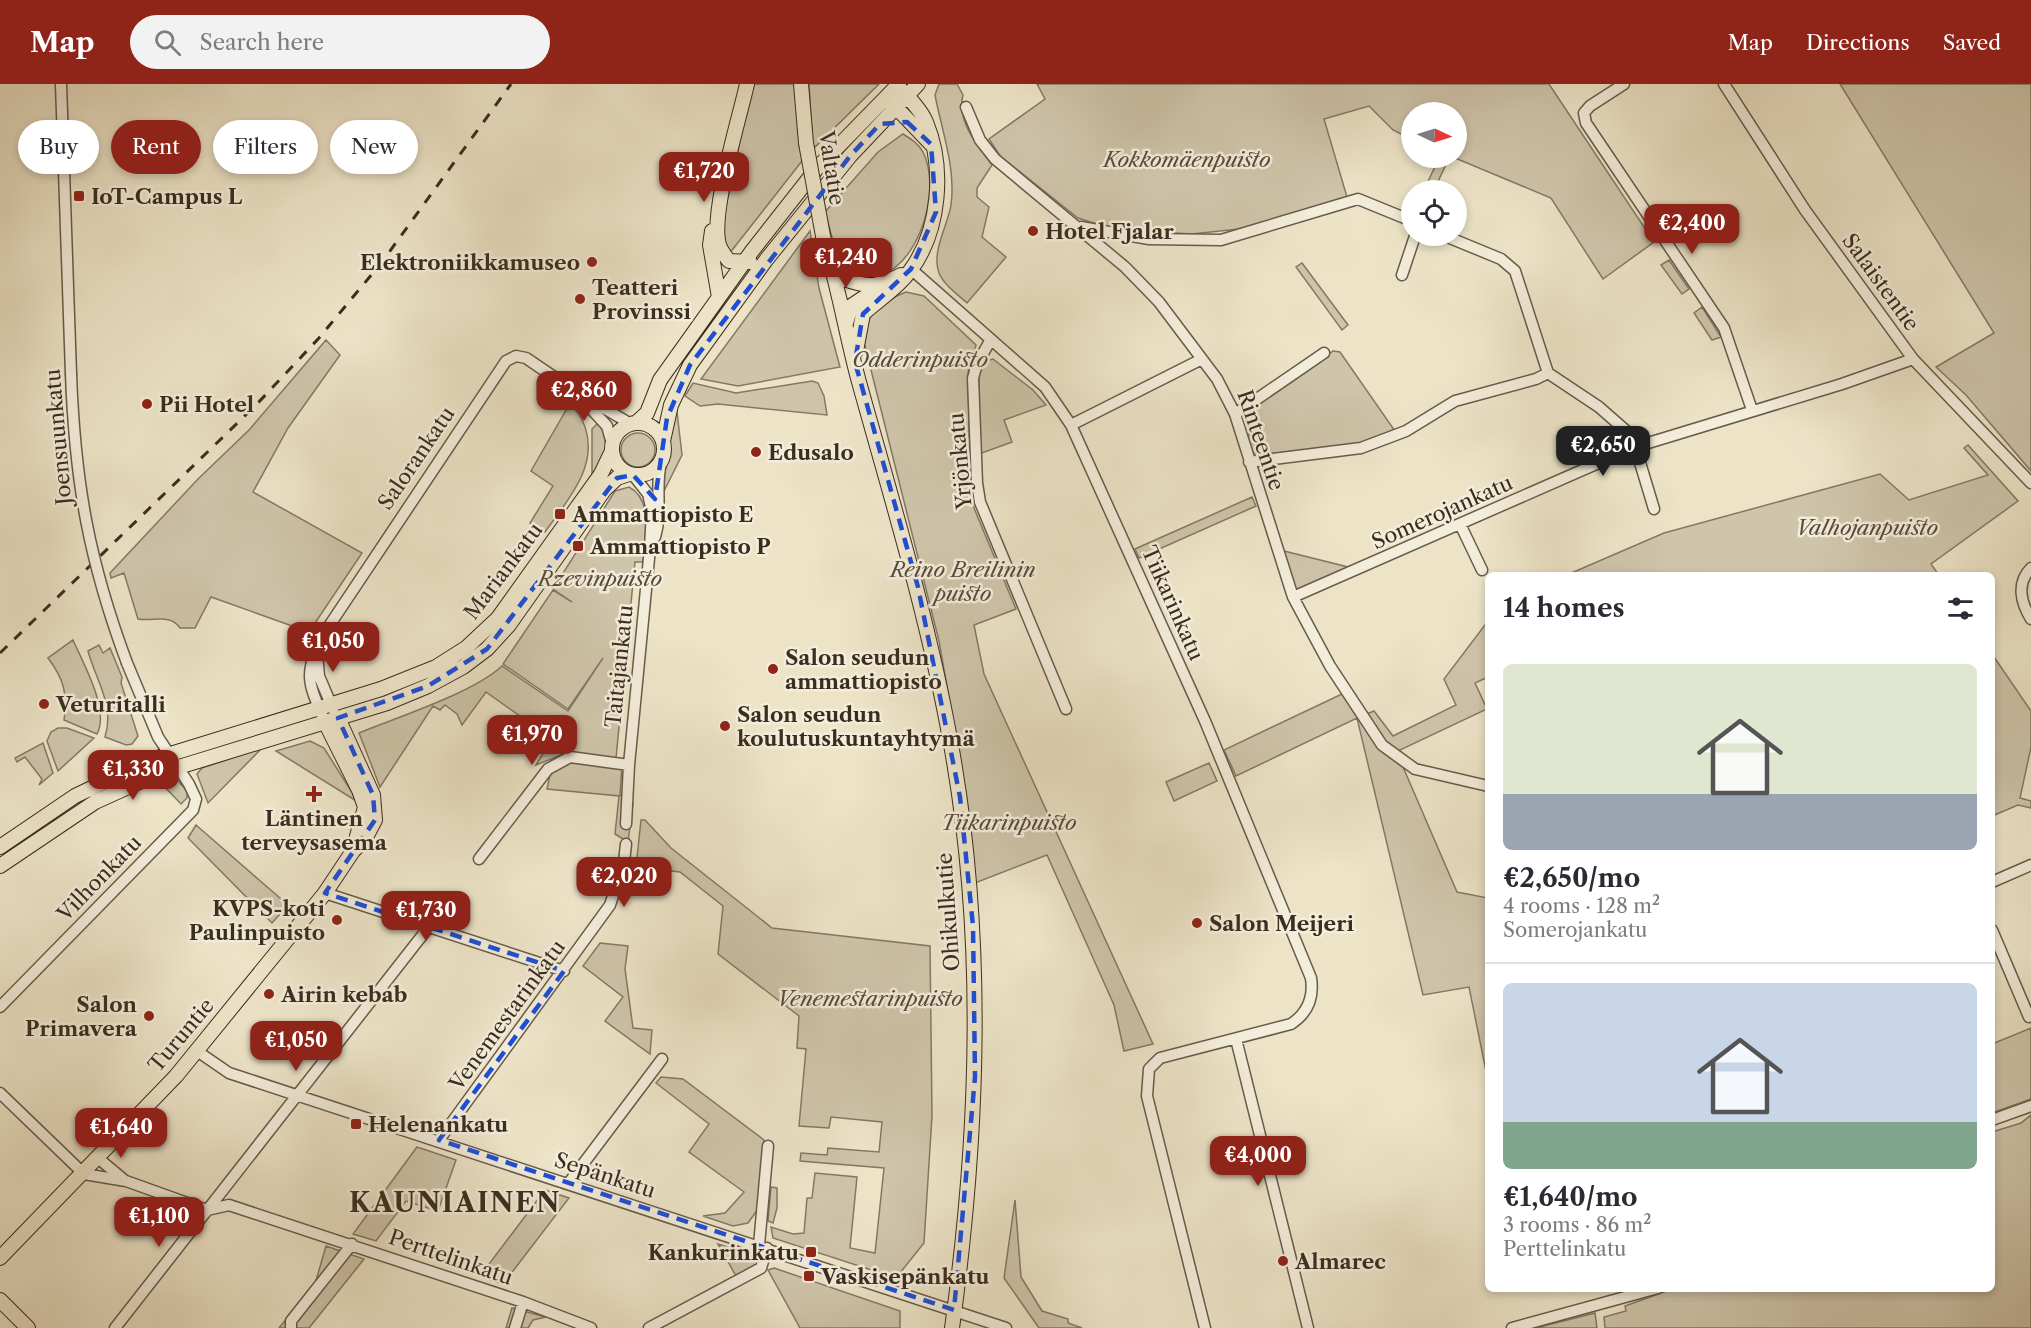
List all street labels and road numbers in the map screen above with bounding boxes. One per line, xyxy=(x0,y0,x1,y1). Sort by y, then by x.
street label: Valtatie xyxy=(814,128,850,207)
street label: Salaistentie xyxy=(1837,228,1925,336)
street label: Joensuunkatu xyxy=(40,368,77,509)
street label: Rinteentie xyxy=(1232,386,1290,494)
street label: Salorankatu xyxy=(372,402,460,514)
street label: Yrjönkatu xyxy=(943,412,977,511)
street label: Somerojankatu xyxy=(1368,470,1516,554)
street label: Mariankatu xyxy=(458,518,548,624)
street label: Tiikarinkatu xyxy=(1137,542,1209,664)
street label: Taitajankatu xyxy=(600,603,638,728)
street label: Vilhonkatu xyxy=(51,830,146,927)
street label: Ohikulkutie xyxy=(931,852,965,972)
street label: Venemestarinkatu xyxy=(443,935,570,1096)
street label: Turuntie xyxy=(143,993,219,1077)
street label: Sepänkatu xyxy=(551,1147,659,1203)
street label: Perttelinkatu xyxy=(386,1224,516,1290)

